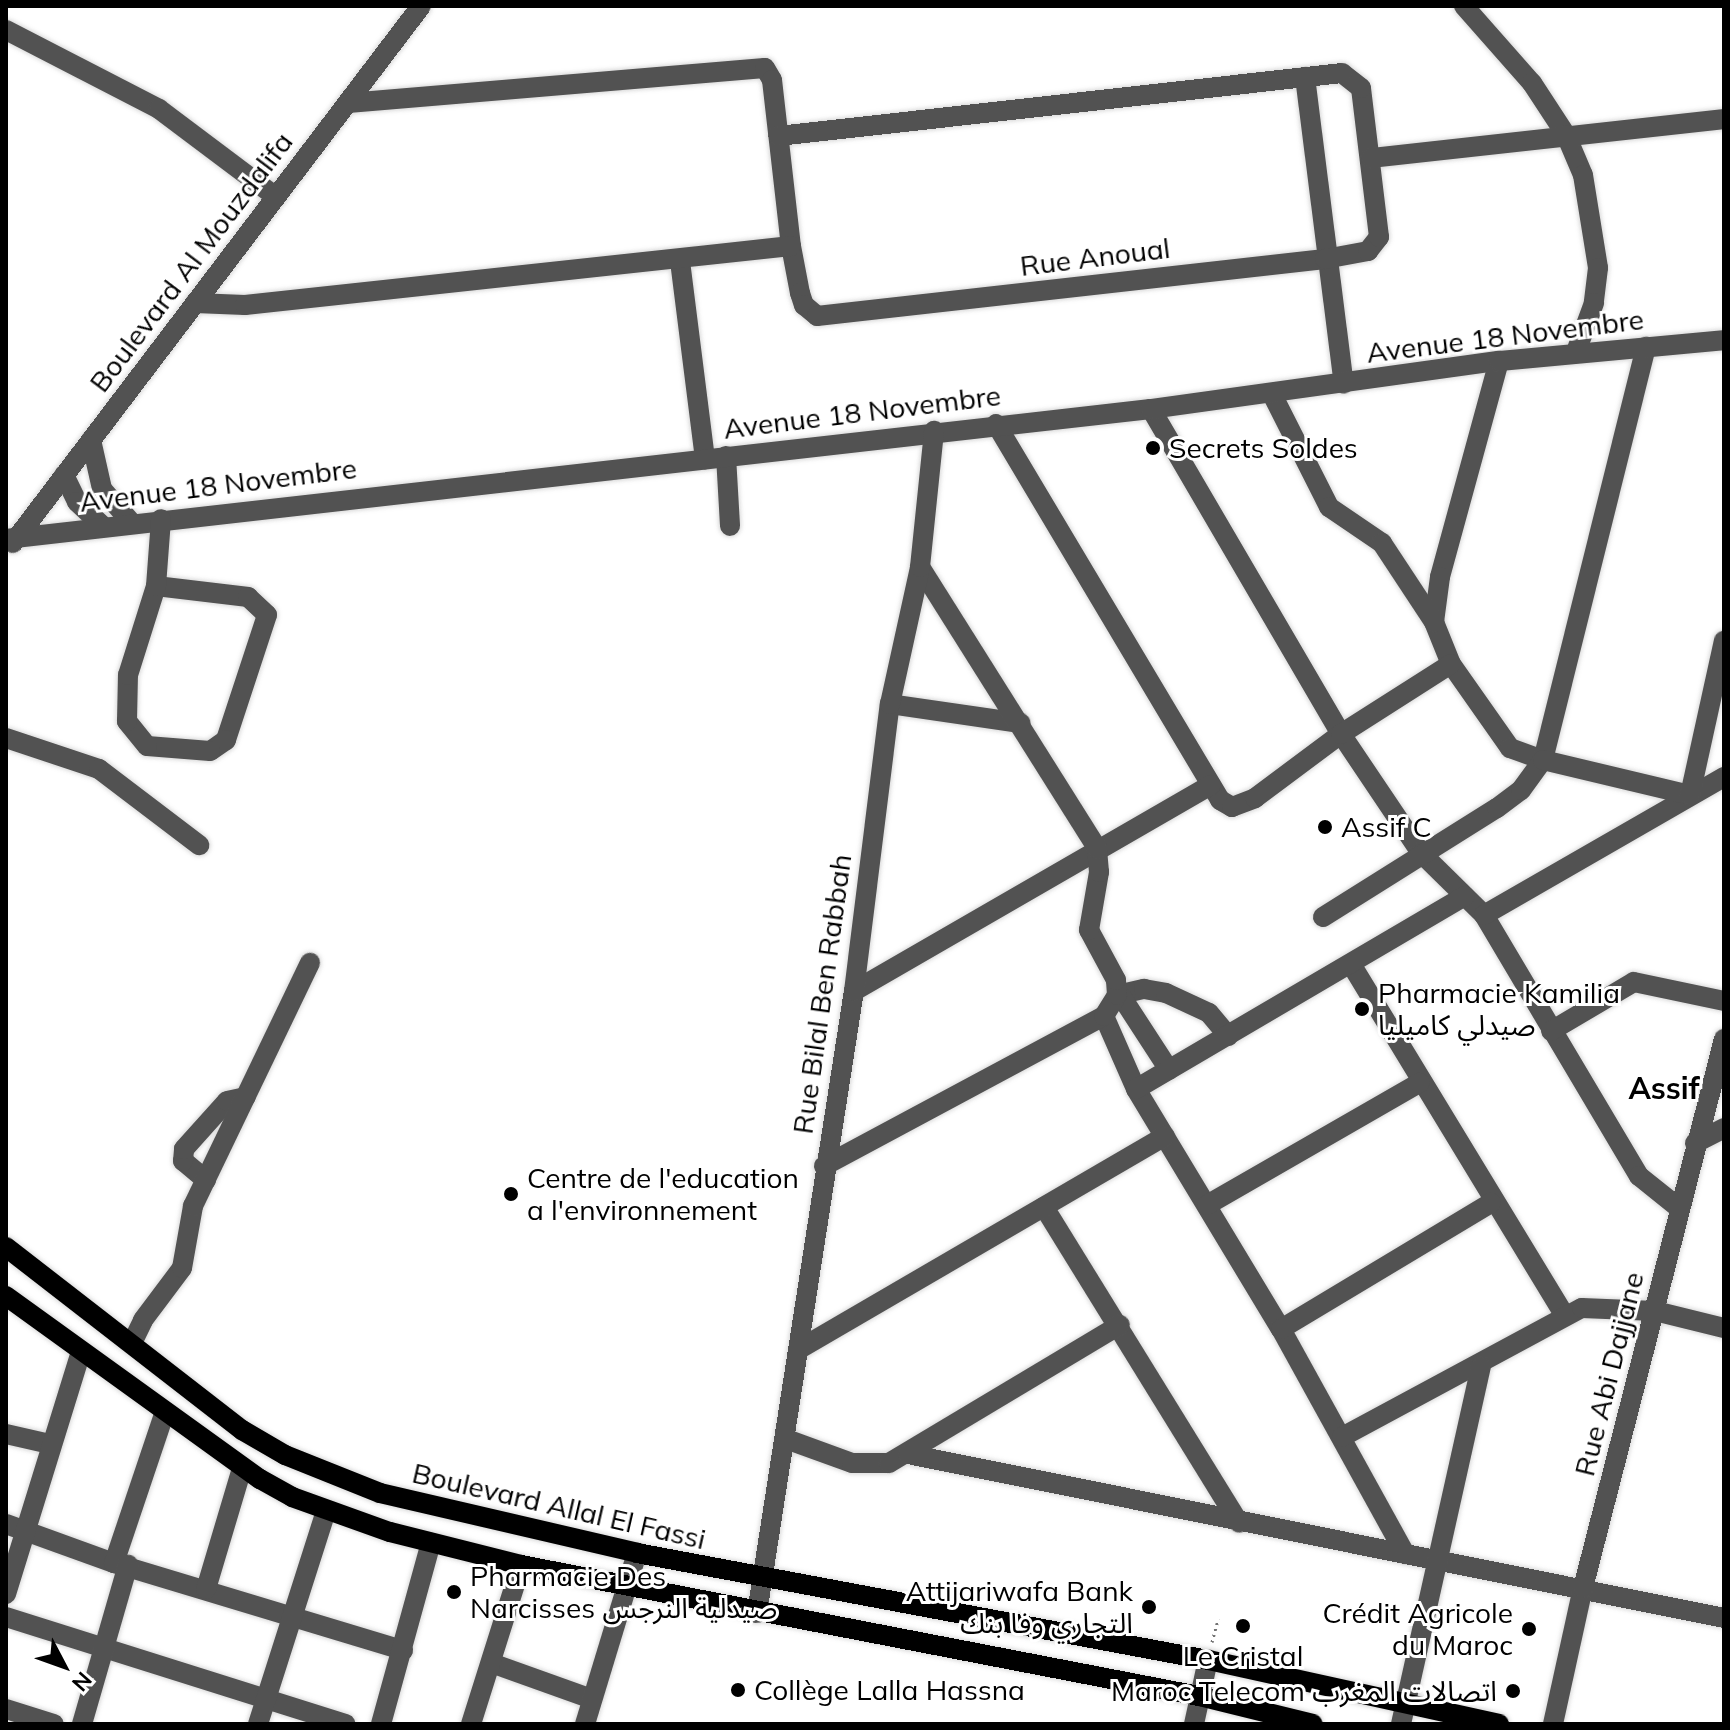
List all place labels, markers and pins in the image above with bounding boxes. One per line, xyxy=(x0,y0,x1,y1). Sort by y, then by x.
place label: Secrets Soldes xyxy=(1169,431,1358,465)
marker: Secrets Soldes xyxy=(1144,439,1162,457)
place label: Assif C xyxy=(1341,810,1432,844)
marker: Assif C xyxy=(1316,818,1334,836)
place label: Pharmacie Kamilia صيدلي كاميليا xyxy=(1378,976,1620,1042)
marker: Pharmacie Kamilia صيدلي كاميليا xyxy=(1353,1000,1371,1018)
place label: Centre de l'education a l'environnement xyxy=(527,1161,799,1227)
marker: Centre de l'education a l'environnement xyxy=(502,1185,520,1203)
place label: Pharmacie Des Narcisses صيدلية النرجس xyxy=(470,1559,777,1625)
place label: Attijariwafa Bank التجاري وفا بنك xyxy=(906,1574,1133,1640)
marker: Pharmacie Des Narcisses صيدلية النرجس xyxy=(445,1583,463,1601)
place label: Crédit Agricole du Maroc xyxy=(1322,1596,1513,1662)
marker: Attijariwafa Bank التجاري وفا بنك xyxy=(1140,1598,1158,1616)
marker: Le Cristal xyxy=(1234,1617,1252,1635)
marker: Crédit Agricole du Maroc xyxy=(1520,1620,1538,1638)
place label: Le Cristal xyxy=(1183,1639,1303,1673)
place label: Collège Lalla Hassna xyxy=(754,1673,1025,1707)
place label: Maroc Telecom اتصالات المغرب xyxy=(1111,1674,1497,1708)
marker: Collège Lalla Hassna xyxy=(729,1681,747,1699)
marker: Maroc Telecom اتصالات المغرب xyxy=(1504,1682,1522,1700)

